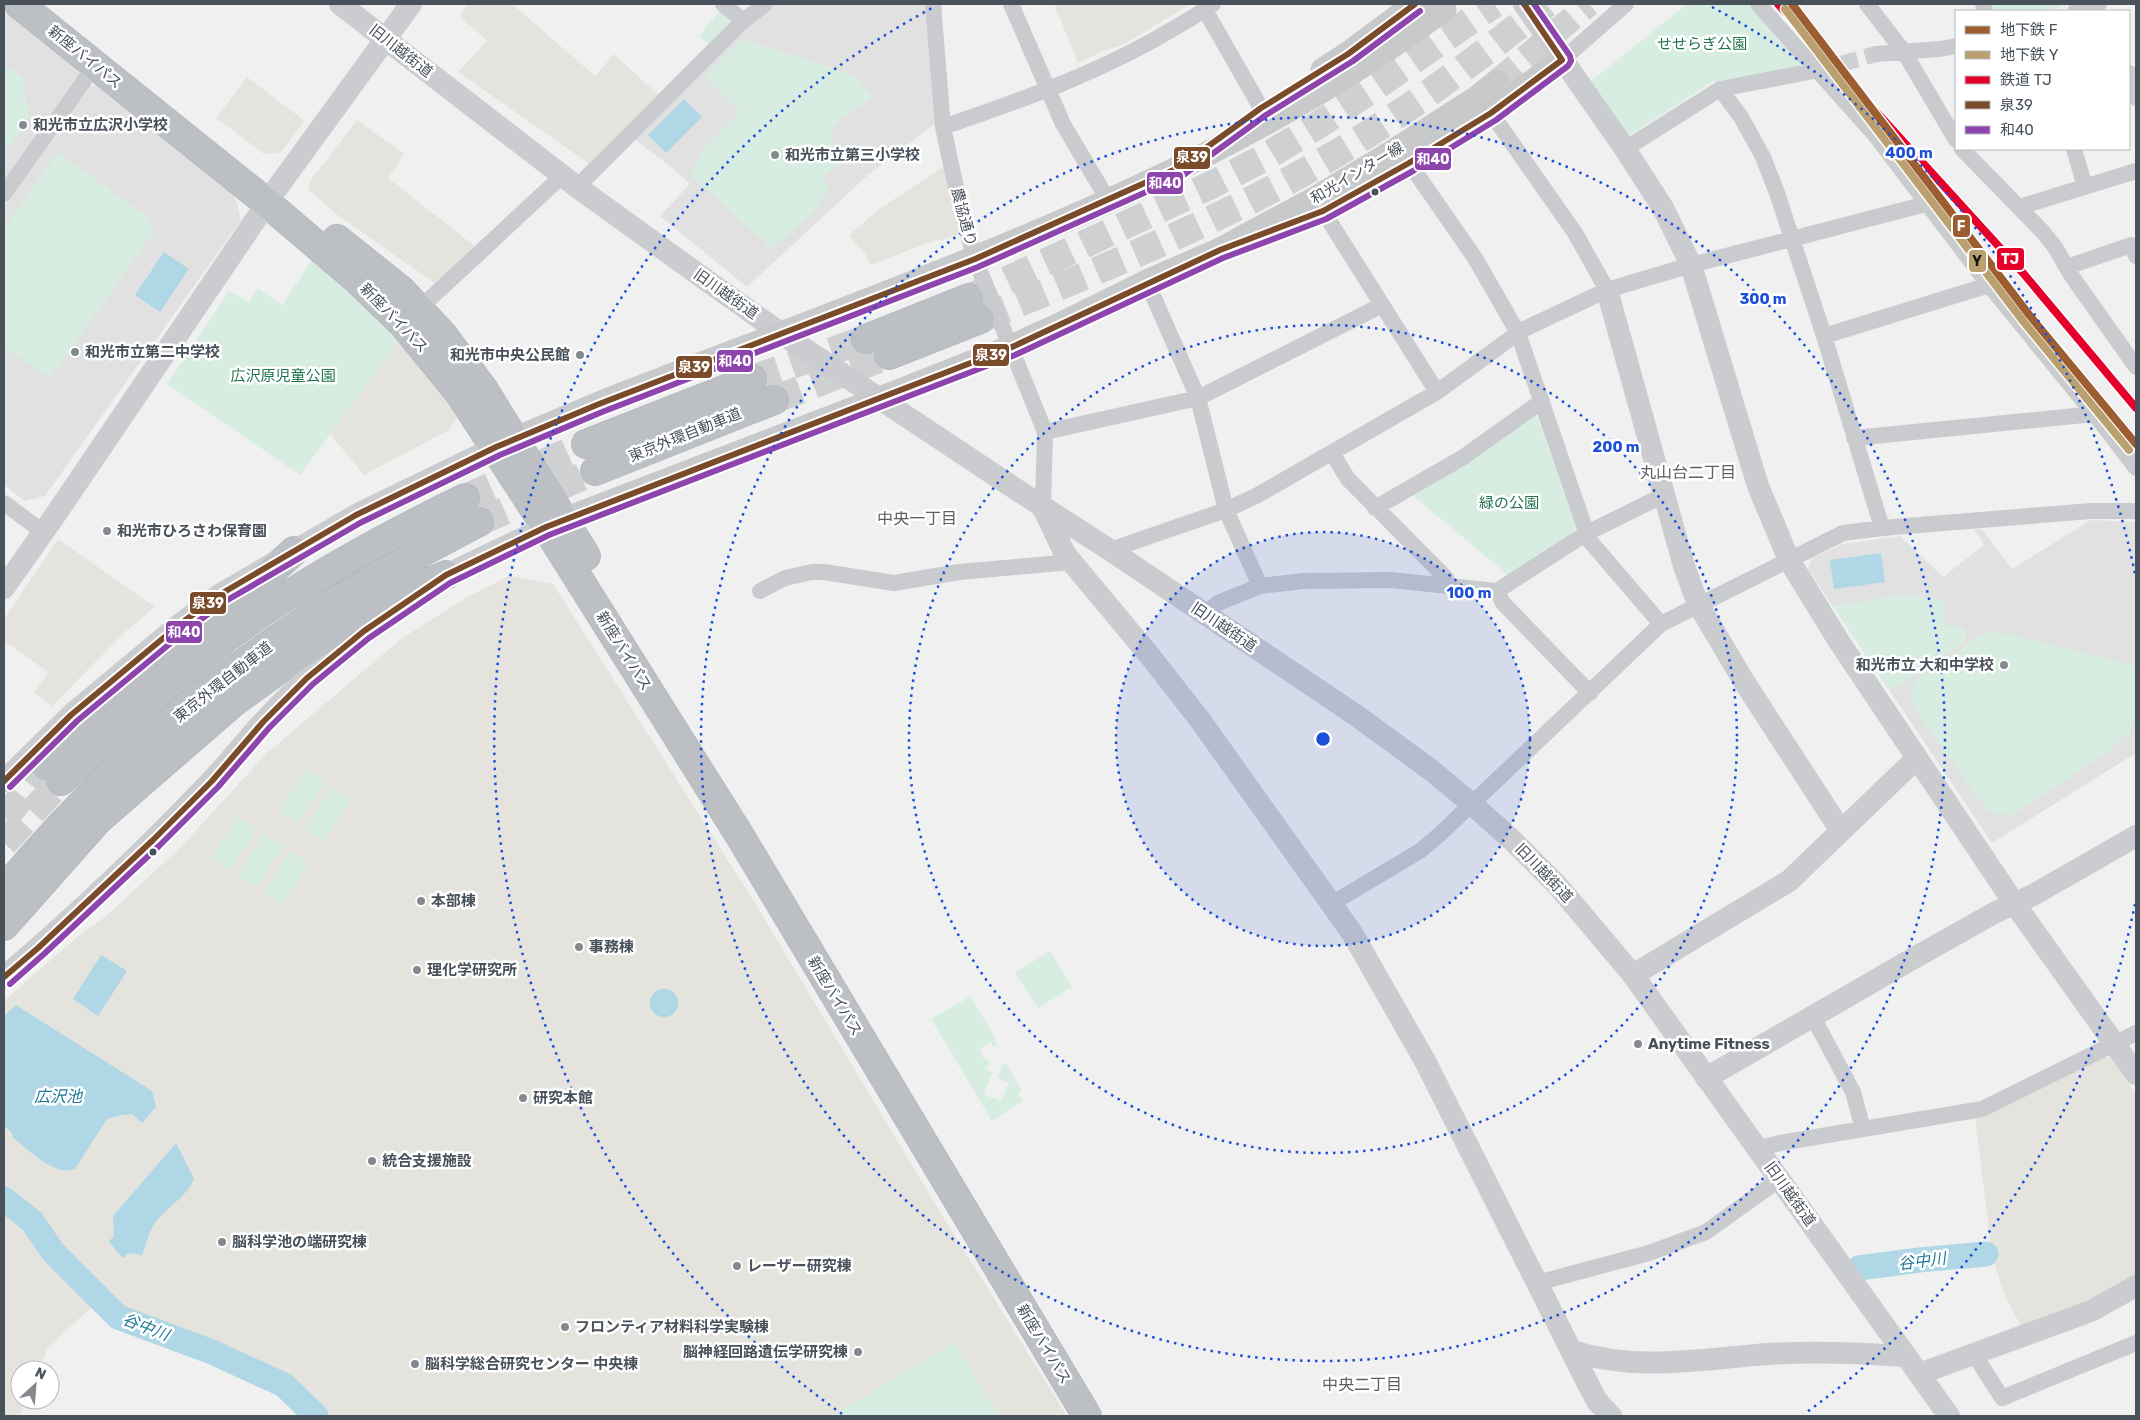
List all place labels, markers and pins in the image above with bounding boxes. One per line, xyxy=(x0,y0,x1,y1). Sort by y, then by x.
place label: 和光市立広沢小学校 xyxy=(33,116,168,134)
marker: 和光市立広沢小学校 xyxy=(17,119,29,131)
place label: 和光市立第三小学校 xyxy=(785,146,920,164)
marker: 和光市立第三小学校 xyxy=(769,149,781,161)
unlabelled marker xyxy=(1370,187,1380,197)
place label: 和光市立第二中学校 xyxy=(85,343,220,361)
marker: 和光市立第二中学校 xyxy=(69,346,81,358)
place label: 和光市中央公民館 xyxy=(450,346,570,364)
marker: 和光市中央公民館 xyxy=(574,349,586,361)
place label: 和光市ひろさわ保育園 xyxy=(117,522,267,540)
marker: 和光市ひろさわ保育園 xyxy=(101,525,113,537)
place label: 和光市立 大和中学校 xyxy=(1856,656,1994,674)
marker: 和光市立 大和中学校 xyxy=(1998,659,2010,671)
centre of rings xyxy=(1314,730,1332,748)
unlabelled marker xyxy=(148,847,158,857)
place label: 本部棟 xyxy=(431,892,476,910)
marker: 本部棟 xyxy=(415,895,427,907)
place label: 事務棟 xyxy=(589,938,634,956)
marker: 事務棟 xyxy=(573,941,585,953)
place label: 理化学研究所 xyxy=(427,961,517,979)
marker: 理化学研究所 xyxy=(411,964,423,976)
place label: Anytime Fitness xyxy=(1648,1035,1770,1053)
marker: Anytime Fitness xyxy=(1632,1038,1644,1050)
place label: 研究本館 xyxy=(533,1089,593,1107)
marker: 研究本館 xyxy=(517,1092,529,1104)
place label: 統合支援施設 xyxy=(382,1152,472,1170)
marker: 統合支援施設 xyxy=(366,1155,378,1167)
place label: 脳科学池の端研究棟 xyxy=(232,1233,367,1251)
marker: 脳科学池の端研究棟 xyxy=(216,1236,228,1248)
place label: レーザー研究棟 xyxy=(747,1257,852,1275)
marker: レーザー研究棟 xyxy=(731,1260,743,1272)
place label: フロンティア材料科学実験棟 xyxy=(575,1318,769,1336)
marker: フロンティア材料科学実験棟 xyxy=(559,1321,571,1333)
place label: 脳神経回路遺伝学研究棟 xyxy=(683,1343,848,1361)
marker: 脳神経回路遺伝学研究棟 xyxy=(852,1346,864,1358)
place label: 脳科学総合研究センター 中央棟 xyxy=(425,1355,638,1373)
marker: 脳科学総合研究センター 中央棟 xyxy=(409,1358,421,1370)

